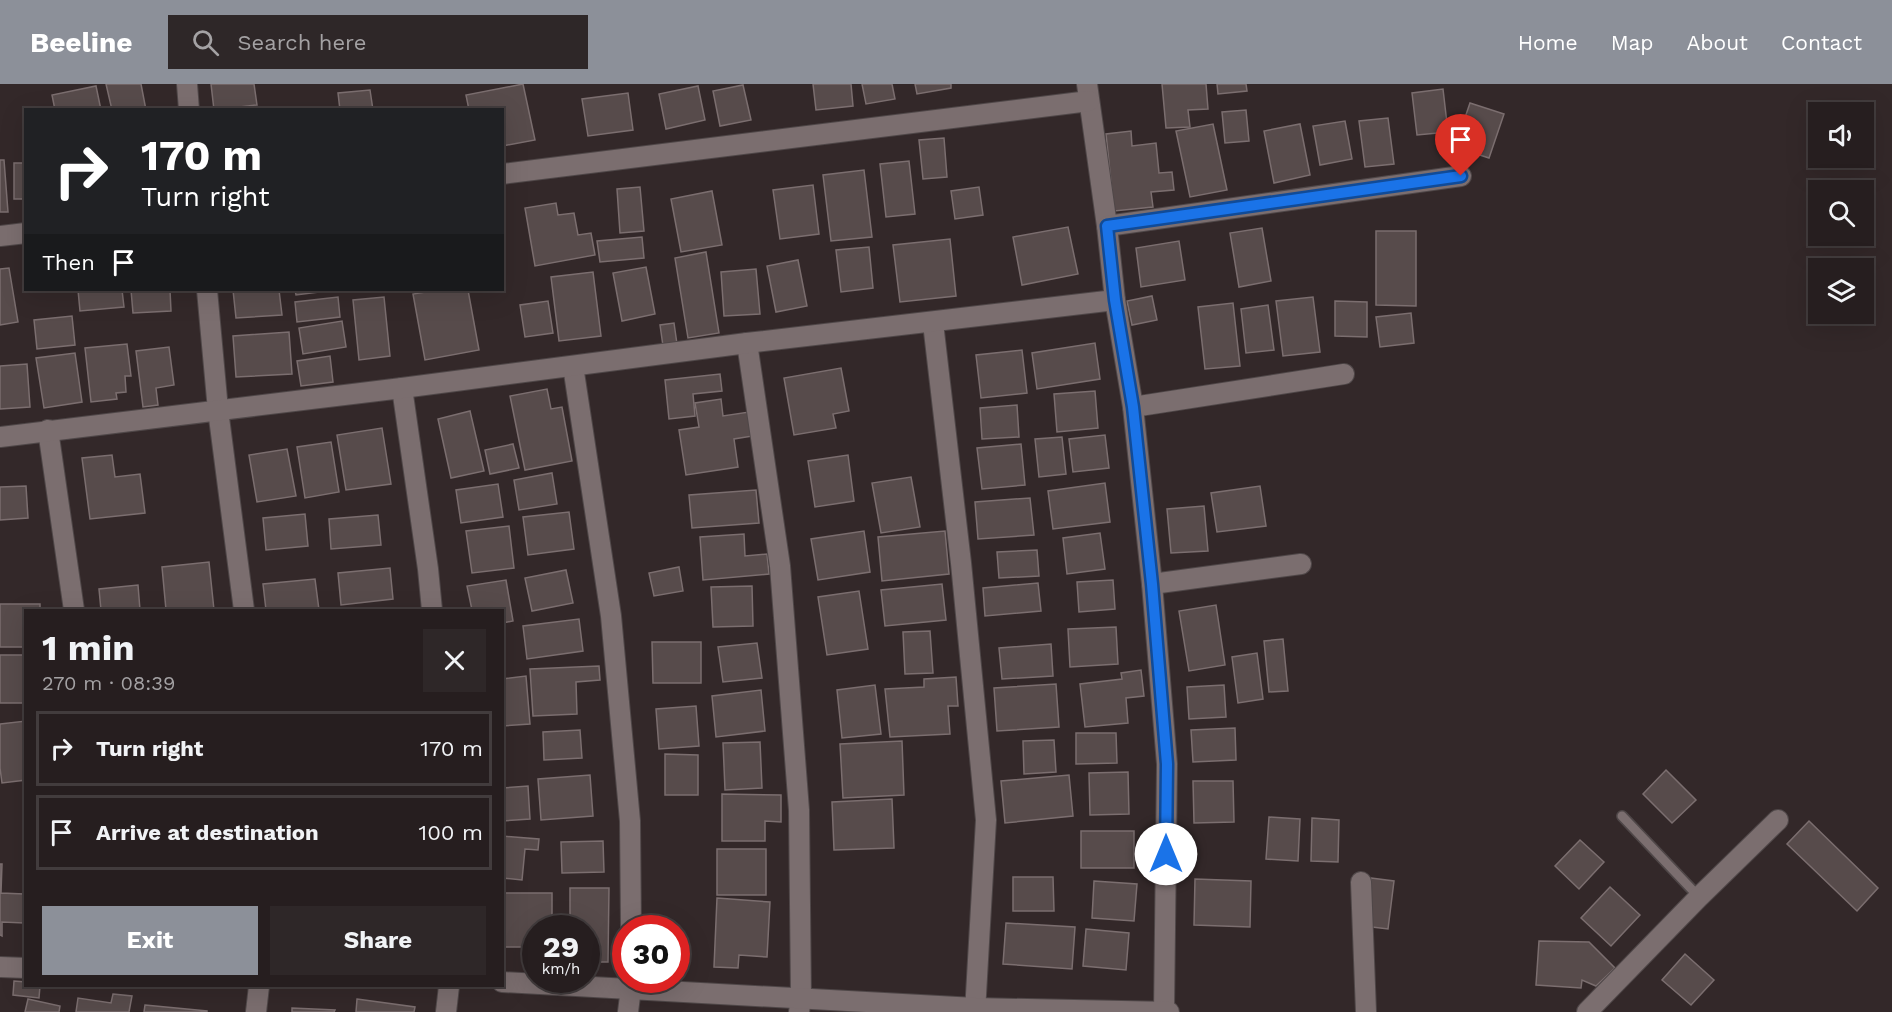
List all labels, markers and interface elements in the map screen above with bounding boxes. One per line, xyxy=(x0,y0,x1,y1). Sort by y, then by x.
search box xyxy=(168,15,588,69)
text: Beeline xyxy=(30,26,132,59)
icon: search xyxy=(189,26,222,59)
text: Search here xyxy=(237,30,366,55)
text: Home xyxy=(1518,30,1578,55)
text: Map xyxy=(1611,30,1654,55)
text: About xyxy=(1687,30,1748,55)
text: Contact xyxy=(1781,30,1862,55)
map controls xyxy=(1808,102,1874,324)
button: sound xyxy=(1808,102,1874,168)
pin xyxy=(1435,114,1486,176)
icon: arrive xyxy=(1444,123,1477,156)
text: 170 m xyxy=(141,131,262,180)
icon: right xyxy=(42,132,120,210)
button: search xyxy=(1808,180,1874,246)
text: Turn right xyxy=(141,181,270,213)
icon: arrive xyxy=(107,246,140,279)
text: Then xyxy=(42,250,95,275)
button: layers xyxy=(1808,258,1874,324)
text: 1 min xyxy=(42,627,134,669)
button: close xyxy=(423,629,486,692)
text: 270 m · 08:39 xyxy=(42,671,175,695)
icon: right xyxy=(45,732,78,765)
text: Turn right xyxy=(96,736,203,761)
text: 170 m xyxy=(420,736,483,761)
icon: arrive xyxy=(45,816,78,849)
text: Arrive at destination xyxy=(96,820,319,845)
text: 100 m xyxy=(419,820,483,845)
position arrow xyxy=(1134,822,1198,886)
button: Exit xyxy=(42,906,258,975)
button: Share xyxy=(270,906,486,975)
speed limit sign: 30 xyxy=(612,915,690,993)
text: 29 xyxy=(543,929,579,964)
text: km/h xyxy=(542,960,580,978)

